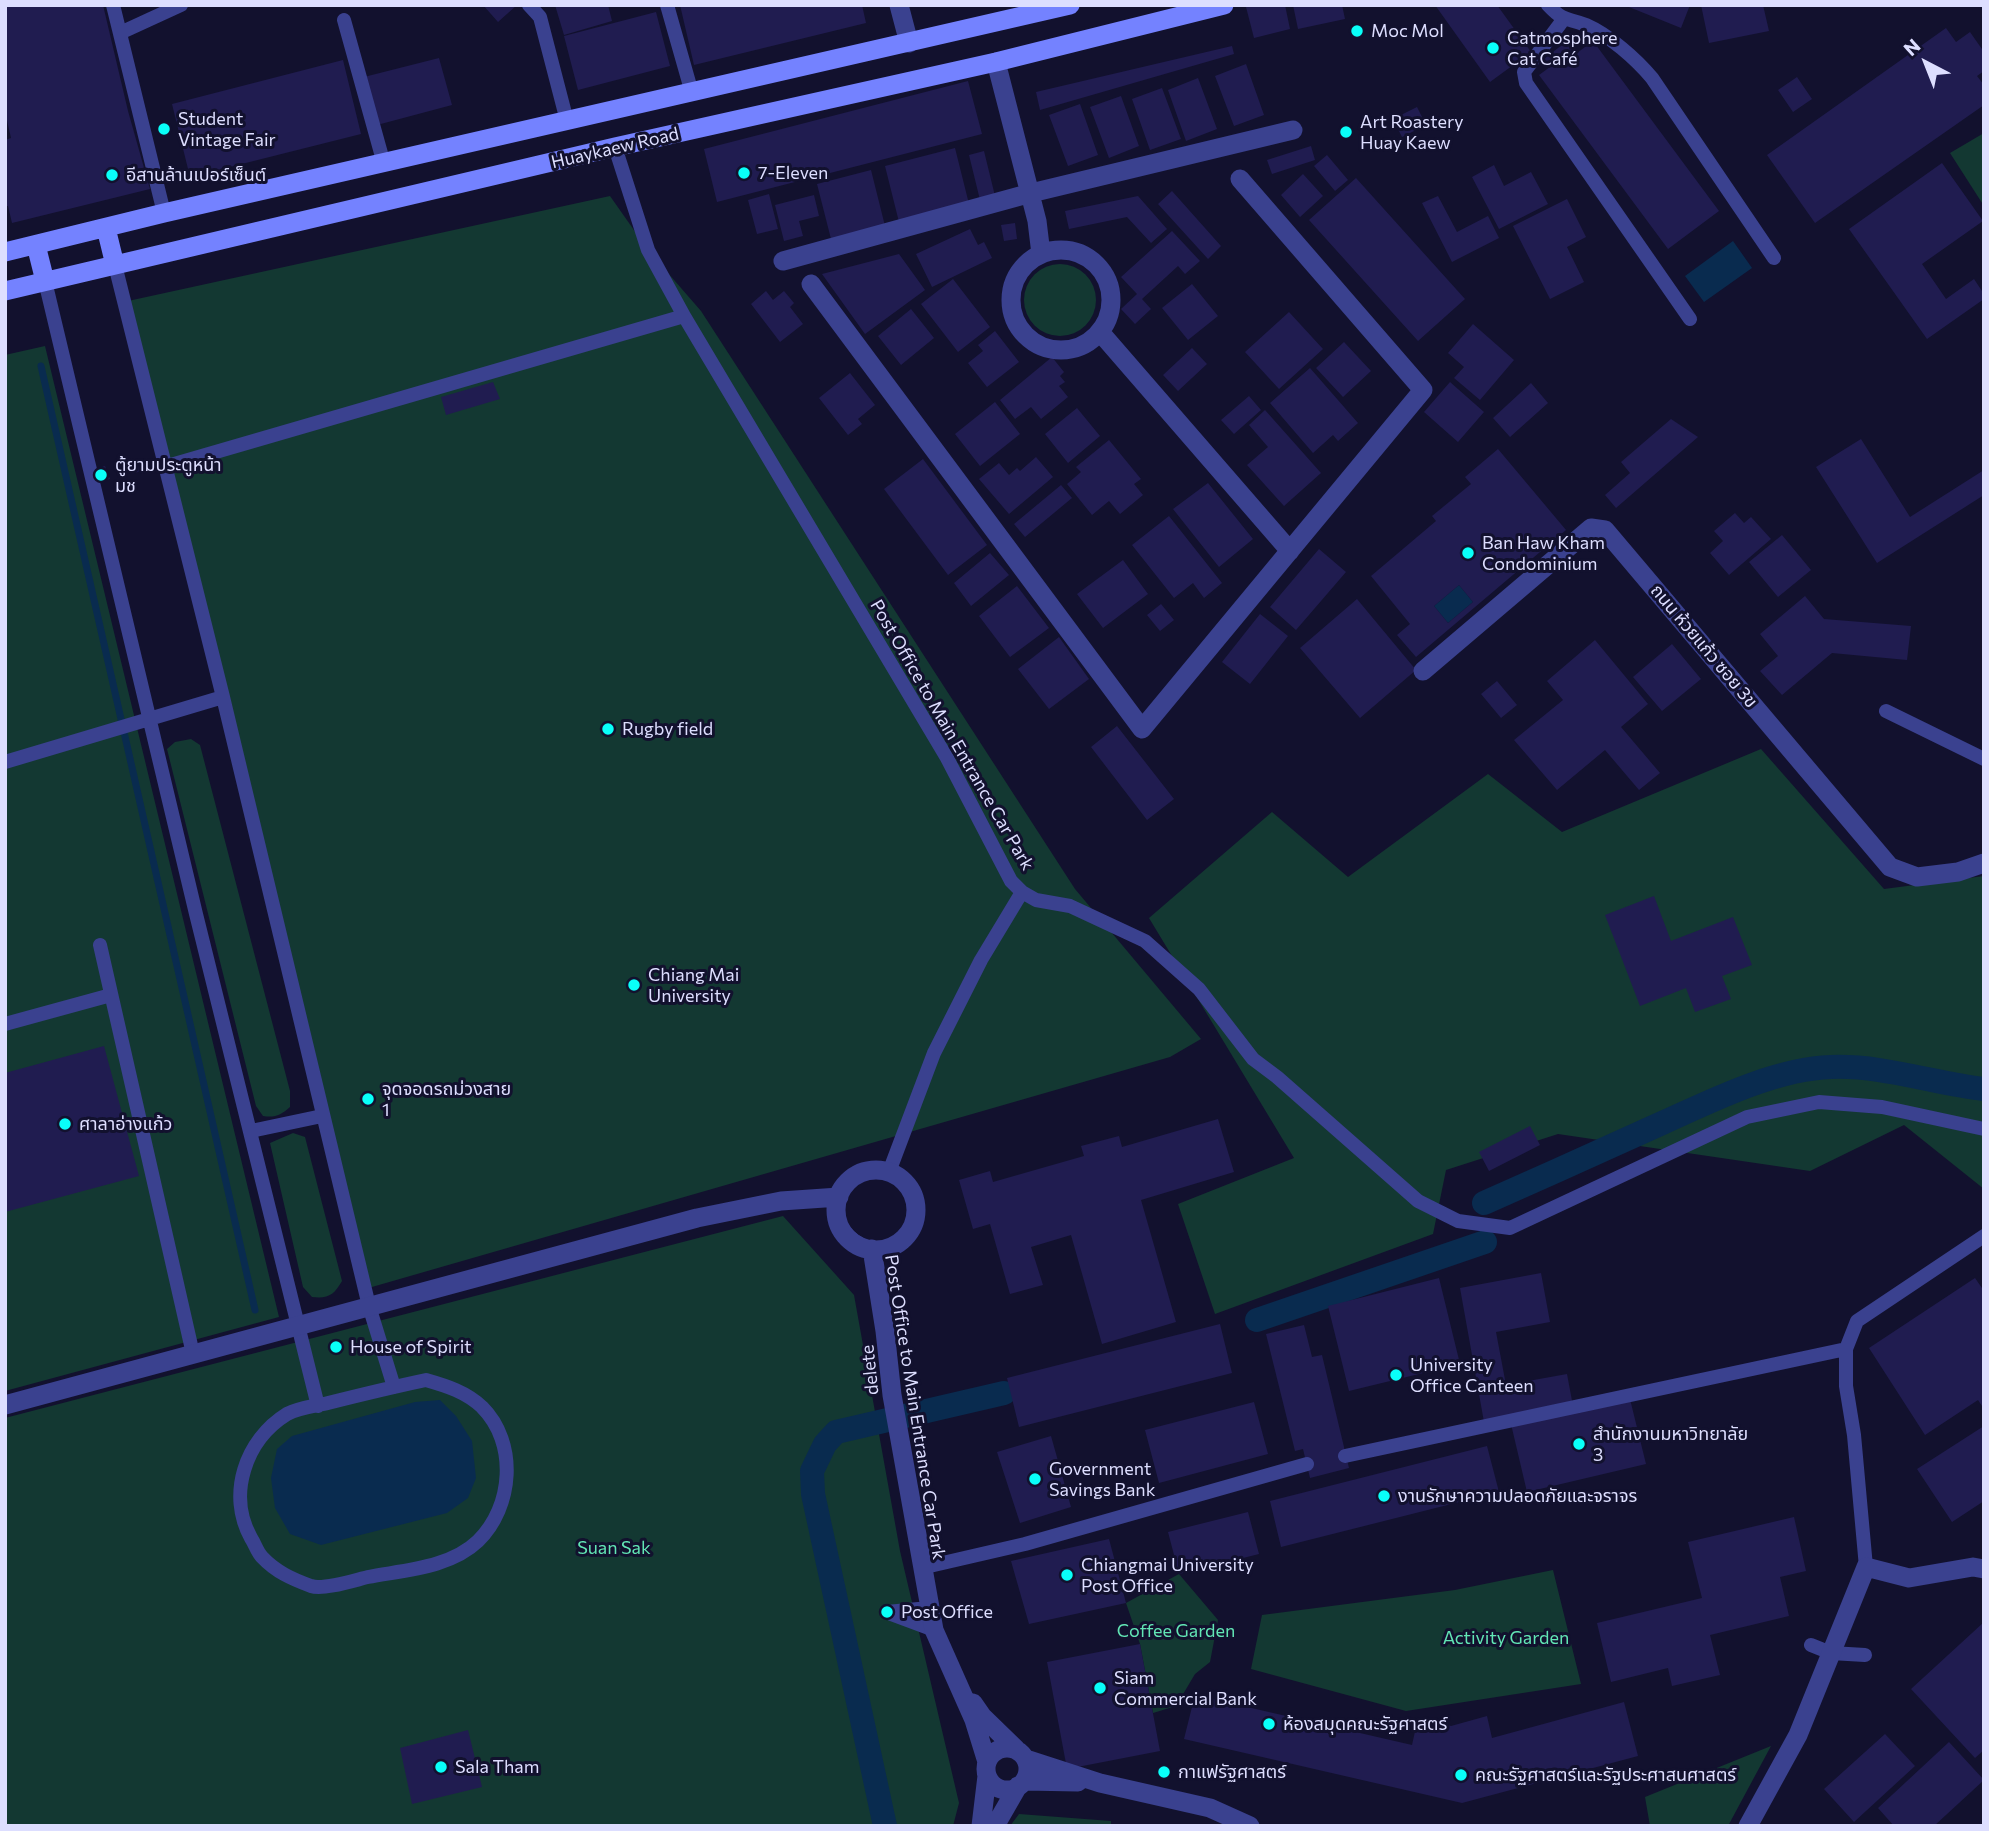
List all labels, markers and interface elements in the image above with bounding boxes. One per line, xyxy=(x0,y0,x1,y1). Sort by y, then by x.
place label: Moc Mol xyxy=(1371,20,1444,42)
marker: Moc Mol xyxy=(1349,23,1365,39)
place label: Catmosphere Cat Café xyxy=(1507,27,1617,70)
north arrow xyxy=(1891,28,1961,98)
text: N xyxy=(1899,34,1925,60)
marker: Catmosphere Cat Café xyxy=(1485,40,1501,56)
place label: Student Vintage Fair xyxy=(178,108,276,150)
place label: Art Roastery Huay Kaew xyxy=(1360,111,1463,154)
marker: Student Vintage Fair xyxy=(156,121,172,137)
street label: Huaykaew Road xyxy=(549,123,681,173)
marker: Art Roastery Huay Kaew xyxy=(1338,124,1354,140)
place label: 7-Eleven xyxy=(758,162,828,184)
place label: อีสานล้านเปอร์เซ็นต์ xyxy=(126,164,266,186)
marker: 7-Eleven xyxy=(736,165,752,181)
marker: อีสานล้านเปอร์เซ็นต์ xyxy=(104,167,120,183)
place label: ตู้ยามประตูหน้า มช xyxy=(115,454,222,496)
marker: ตู้ยามประตูหน้า มช xyxy=(93,467,109,483)
place label: Ban Haw Kham Condominium xyxy=(1482,532,1605,574)
marker: Ban Haw Kham Condominium xyxy=(1460,545,1476,561)
street label: ถนน ห้วยแก้ว ซอย 3ข xyxy=(1646,580,1762,712)
street label: Post Office to Main Entrance Car Park xyxy=(865,596,1039,874)
place label: Rugby field xyxy=(622,718,713,740)
marker: Rugby field xyxy=(600,721,616,737)
place label: Chiang Mai University xyxy=(648,964,739,1006)
marker: Chiang Mai University xyxy=(626,977,642,993)
place label: จุดจอดรถม่วงสาย 1 xyxy=(382,1078,511,1120)
marker: จุดจอดรถม่วงสาย 1 xyxy=(360,1091,376,1107)
place label: ศาลาอ่างแก้ว xyxy=(79,1113,172,1135)
marker: ศาลาอ่างแก้ว xyxy=(57,1116,73,1132)
street label: Post Office to Main Entrance Car Park xyxy=(880,1253,950,1561)
place label: House of Spirit xyxy=(350,1336,472,1358)
marker: House of Spirit xyxy=(328,1339,344,1355)
street label: delete xyxy=(857,1344,883,1396)
place label: University Office Canteen xyxy=(1410,1354,1534,1396)
marker: University Office Canteen xyxy=(1388,1367,1404,1383)
place label: สำนักงานมหาวิทยาลัย 3 xyxy=(1593,1423,1748,1466)
marker: สำนักงานมหาวิทยาลัย 3 xyxy=(1571,1436,1587,1452)
place label: Government Savings Bank xyxy=(1049,1458,1155,1500)
marker: Government Savings Bank xyxy=(1027,1471,1043,1487)
place label: งานรักษาความปลอดภัยและจราจร xyxy=(1398,1485,1637,1507)
marker: งานรักษาความปลอดภัยและจราจร xyxy=(1376,1488,1392,1504)
park label: Suan Sak xyxy=(577,1537,651,1559)
place label: Chiangmai University Post Office xyxy=(1081,1554,1254,1596)
marker: Chiangmai University Post Office xyxy=(1059,1567,1075,1583)
place label: Post Office xyxy=(901,1601,993,1623)
marker: Post Office xyxy=(879,1604,895,1620)
park label: Coffee Garden xyxy=(1117,1620,1235,1642)
park label: Activity Garden xyxy=(1443,1627,1569,1649)
place label: Siam Commercial Bank xyxy=(1114,1667,1257,1710)
marker: Siam Commercial Bank xyxy=(1092,1680,1108,1696)
place label: ห้องสมุดคณะรัฐศาสตร์ xyxy=(1283,1713,1447,1735)
marker: ห้องสมุดคณะรัฐศาสตร์ xyxy=(1261,1716,1277,1732)
place label: Sala Tham xyxy=(455,1756,539,1778)
marker: Sala Tham xyxy=(433,1759,449,1775)
place label: กาแฟรัฐศาสตร์ xyxy=(1178,1761,1286,1783)
marker: กาแฟรัฐศาสตร์ xyxy=(1156,1764,1172,1780)
place label: คณะรัฐศาสตร์และรัฐประศาสนศาสตร์ xyxy=(1475,1764,1736,1786)
marker: คณะรัฐศาสตร์และรัฐประศาสนศาสตร์ xyxy=(1453,1767,1469,1783)

